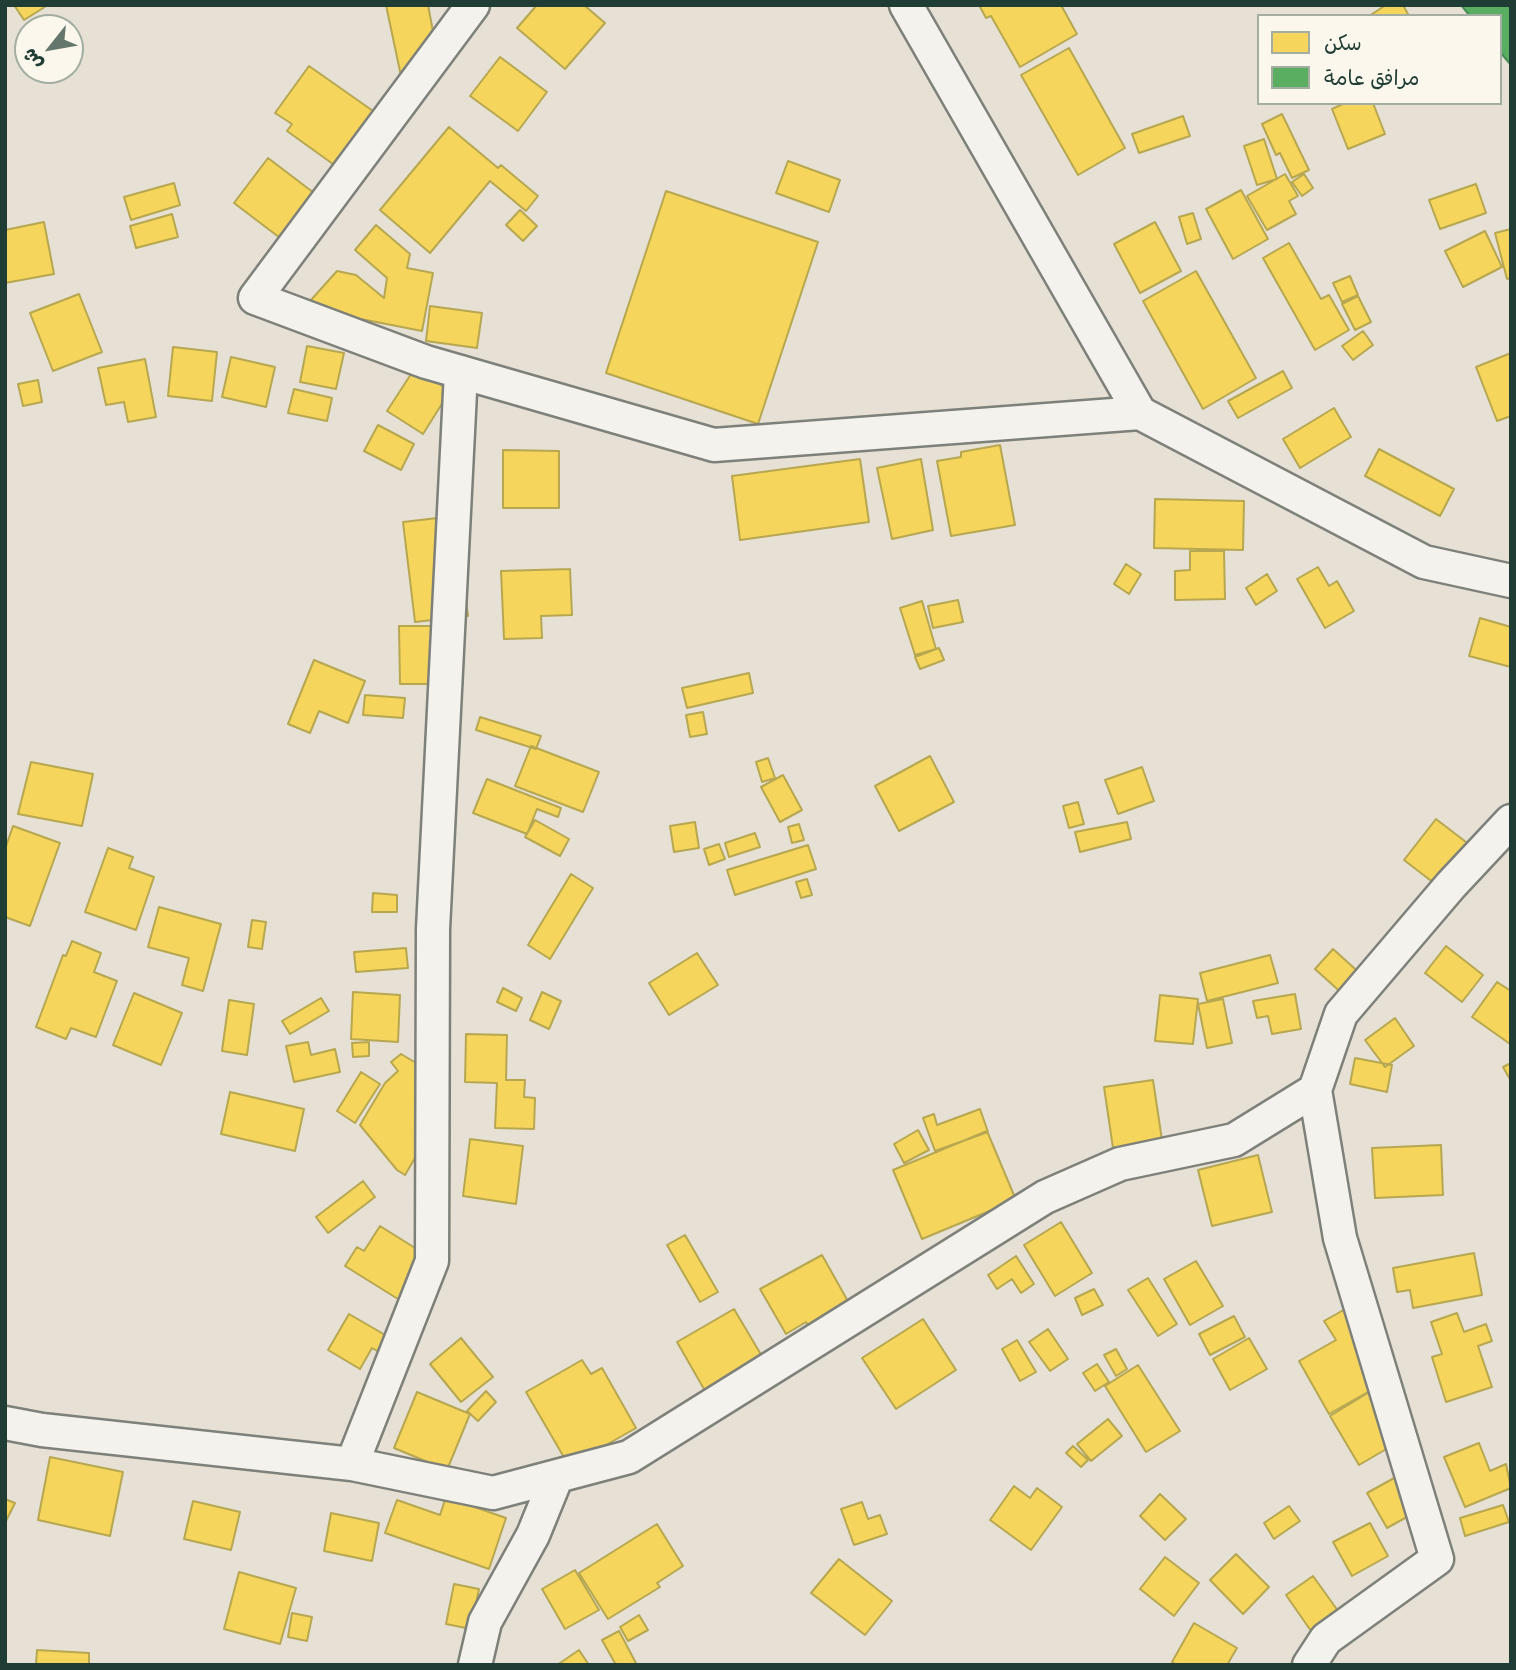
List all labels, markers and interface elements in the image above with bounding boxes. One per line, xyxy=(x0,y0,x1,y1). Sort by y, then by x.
north arrow xyxy=(14,14,84,84)
legend xyxy=(1257,14,1502,105)
text: سكن xyxy=(1324,24,1362,62)
text: ش xyxy=(13,42,52,77)
text: مرافق عامة xyxy=(1324,59,1420,97)

